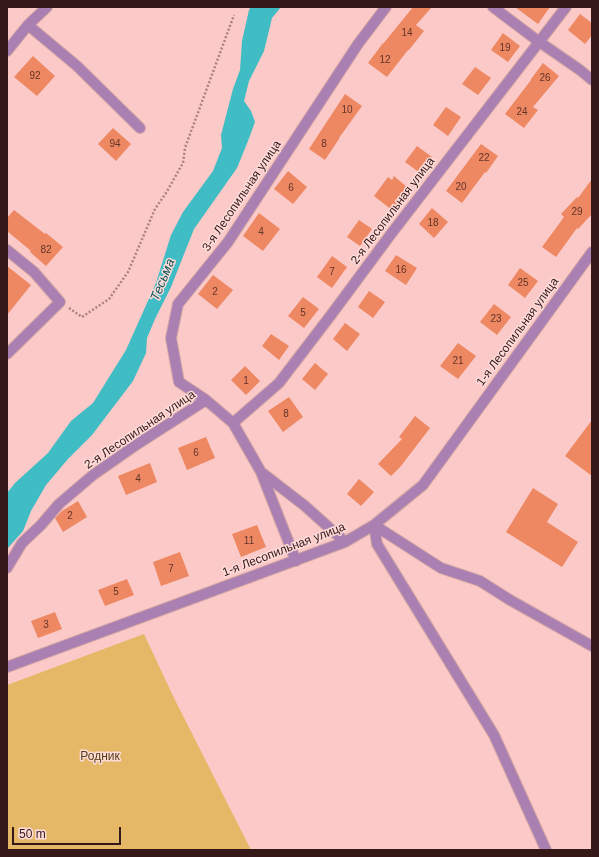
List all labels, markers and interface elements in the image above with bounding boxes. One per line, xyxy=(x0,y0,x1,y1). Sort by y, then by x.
house number: 14 xyxy=(401,27,413,39)
house number: 19 xyxy=(499,42,511,54)
house number: 12 xyxy=(379,54,391,66)
house number: 92 xyxy=(29,70,41,82)
house number: 26 xyxy=(539,72,551,84)
house number: 10 xyxy=(341,104,353,116)
house number: 24 xyxy=(516,106,528,118)
house number: 94 xyxy=(109,138,121,150)
street label: 3-я Лесопильная улица xyxy=(200,138,284,254)
house number: 8 xyxy=(321,138,327,150)
house number: 22 xyxy=(478,152,490,164)
street label: 2-я Лесопильная улица xyxy=(348,155,438,267)
house number: 20 xyxy=(455,181,467,193)
house number: 6 xyxy=(288,182,294,194)
house number: 29 xyxy=(571,206,583,218)
house number: 18 xyxy=(427,217,439,229)
house number: 4 xyxy=(258,226,264,238)
house number: 82 xyxy=(40,244,52,256)
water label: Тесьма xyxy=(148,257,178,303)
house number: 16 xyxy=(395,264,407,276)
house number: 7 xyxy=(329,266,335,278)
street label: 1-я Лесопильная улица xyxy=(474,275,562,389)
house number: 25 xyxy=(517,277,529,289)
house number: 2 xyxy=(212,286,218,298)
house number: 5 xyxy=(300,307,306,319)
house number: 23 xyxy=(490,313,502,325)
house number: 21 xyxy=(452,355,464,367)
house number: 1 xyxy=(243,375,249,387)
street label: 2-я Лесопильная улица xyxy=(82,388,198,472)
house number: 8 xyxy=(283,408,289,420)
house number: 6 xyxy=(193,447,199,459)
house number: 4 xyxy=(135,473,141,485)
house number: 2 xyxy=(67,510,73,522)
street label: 1-я Лесопильная улица xyxy=(221,520,347,580)
house number: 11 xyxy=(244,535,254,547)
house number: 7 xyxy=(168,563,174,575)
house number: 5 xyxy=(113,586,119,598)
house number: 3 xyxy=(43,619,49,631)
park label: Родник xyxy=(80,750,120,764)
scale bar xyxy=(14,819,123,845)
text: 50 m xyxy=(19,827,46,841)

